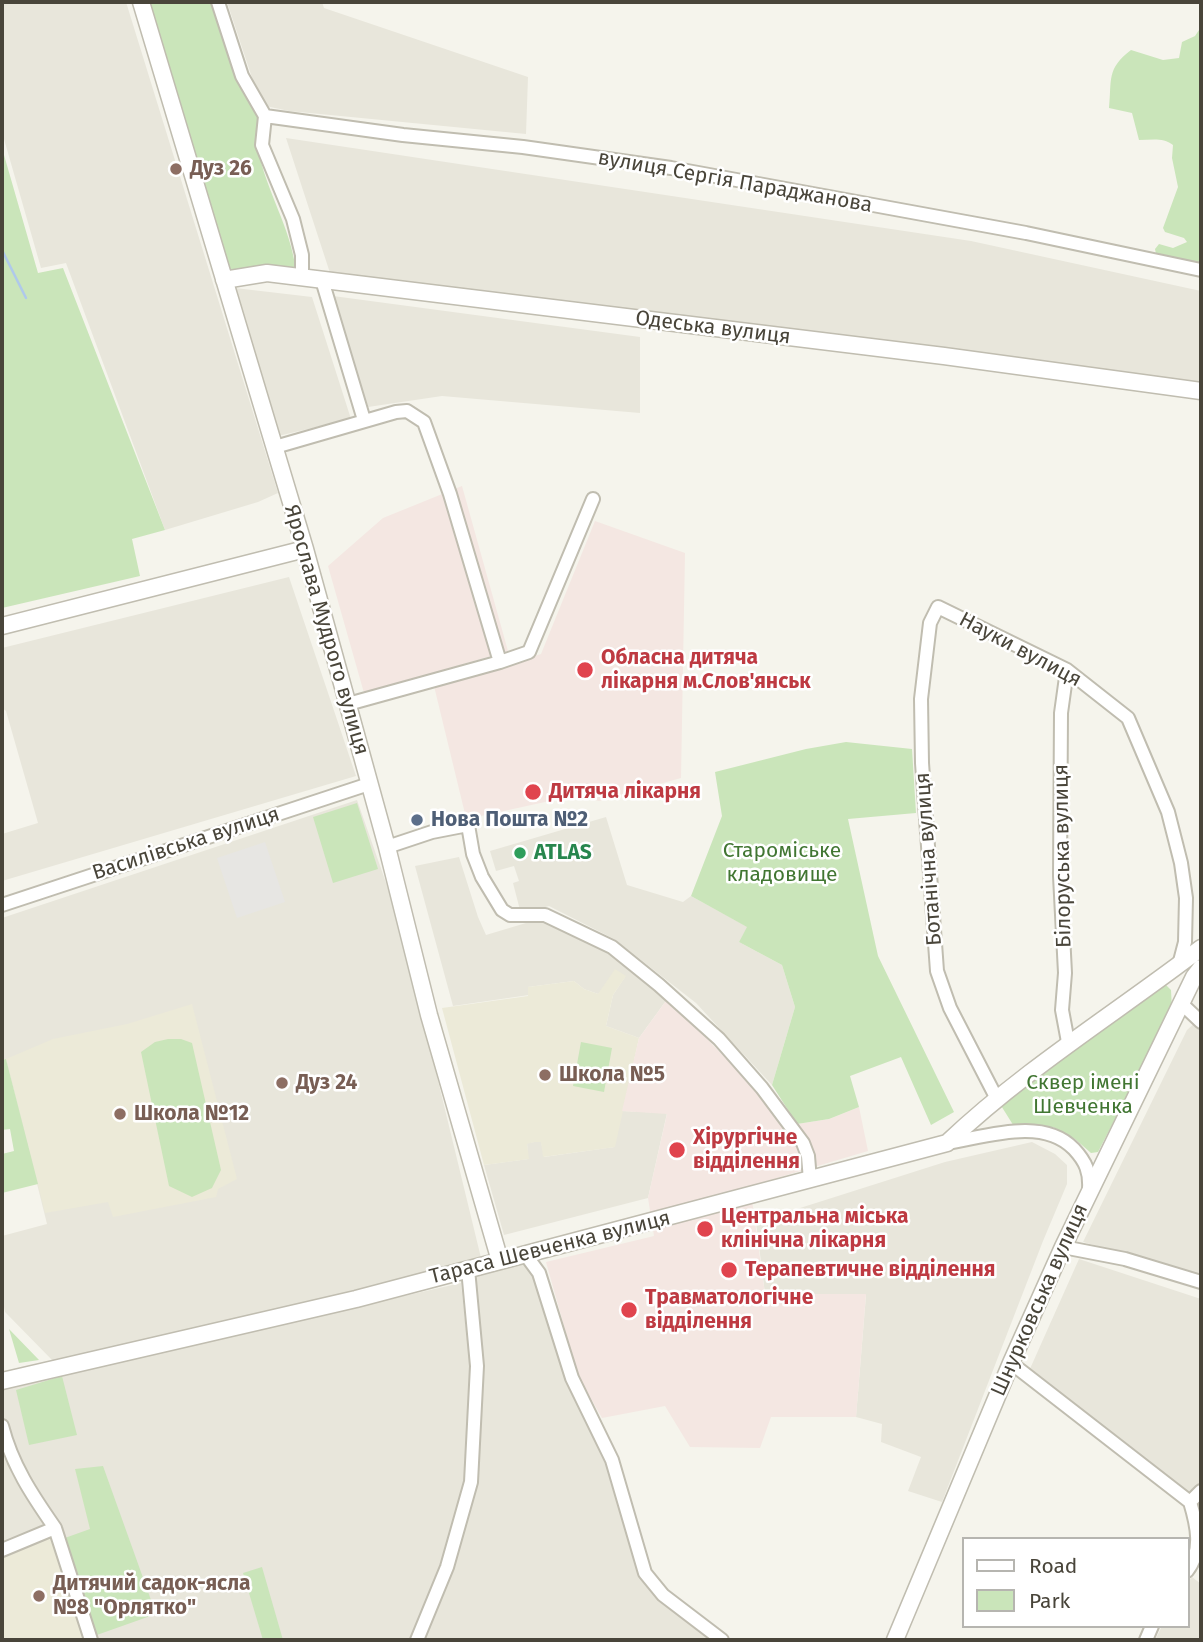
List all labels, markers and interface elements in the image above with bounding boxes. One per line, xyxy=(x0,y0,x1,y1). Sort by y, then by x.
street label: вулиця Сергія Параджанова xyxy=(596,145,874,219)
place label: Дуз 26 xyxy=(190,156,252,182)
marker: Дуз 26 xyxy=(168,161,184,177)
street label: Одеська вулиця xyxy=(634,306,792,350)
street label: Ярослава Мудрого вулиця xyxy=(278,502,374,758)
street label: Науки вулиця xyxy=(954,607,1086,693)
place label: Обласна дитяча лікарня м.Слов'янськ xyxy=(601,645,811,695)
marker: Обласна дитяча лікарня м.Слов'янськ xyxy=(575,660,595,680)
street label: Білоруська вулиця xyxy=(1049,764,1077,948)
street label: Ботанічна вулиця xyxy=(910,772,948,946)
place label: Дитяча лікарня xyxy=(549,779,701,805)
marker: Дитяча лікарня xyxy=(523,782,543,802)
street label: Василівська вулиця xyxy=(89,802,283,886)
place label: Нова Пошта №2 xyxy=(431,807,588,833)
marker: Нова Пошта №2 xyxy=(409,812,425,828)
park label: Староміське кладовище xyxy=(723,838,841,888)
place label: ATLAS xyxy=(534,840,592,866)
marker: ATLAS xyxy=(512,845,528,861)
place label: Школа №5 xyxy=(559,1062,665,1088)
marker: Школа №5 xyxy=(537,1067,553,1083)
place label: Дуз 24 xyxy=(296,1070,357,1096)
park label: Сквер імені Шевченка xyxy=(1026,1070,1140,1120)
marker: Дуз 24 xyxy=(274,1075,290,1091)
place label: Школа №12 xyxy=(134,1101,249,1127)
marker: Школа №12 xyxy=(112,1106,128,1122)
place label: Хірургічне відділення xyxy=(693,1125,800,1175)
marker: Хірургічне відділення xyxy=(667,1140,687,1160)
street label: Шнурковська вулиця xyxy=(986,1200,1094,1400)
place label: Центральна міська клінічна лікарня xyxy=(721,1204,909,1254)
street label: Тараса Шевченка вулиця xyxy=(427,1206,673,1290)
marker: Центральна міська клінічна лікарня xyxy=(695,1219,715,1239)
place label: Терапевтичне відділення xyxy=(745,1257,996,1283)
marker: Терапевтичне відділення xyxy=(719,1260,739,1280)
place label: Травматологічне відділення xyxy=(645,1285,813,1335)
marker: Травматологічне відділення xyxy=(619,1300,639,1320)
legend xyxy=(962,1537,1189,1628)
text: Road xyxy=(1029,1553,1077,1579)
place label: Дитячий садок-ясла №8 "Орлятко" xyxy=(53,1571,251,1621)
marker: Дитячий садок-ясла №8 "Орлятко" xyxy=(31,1588,47,1604)
text: Park xyxy=(1029,1588,1070,1614)

